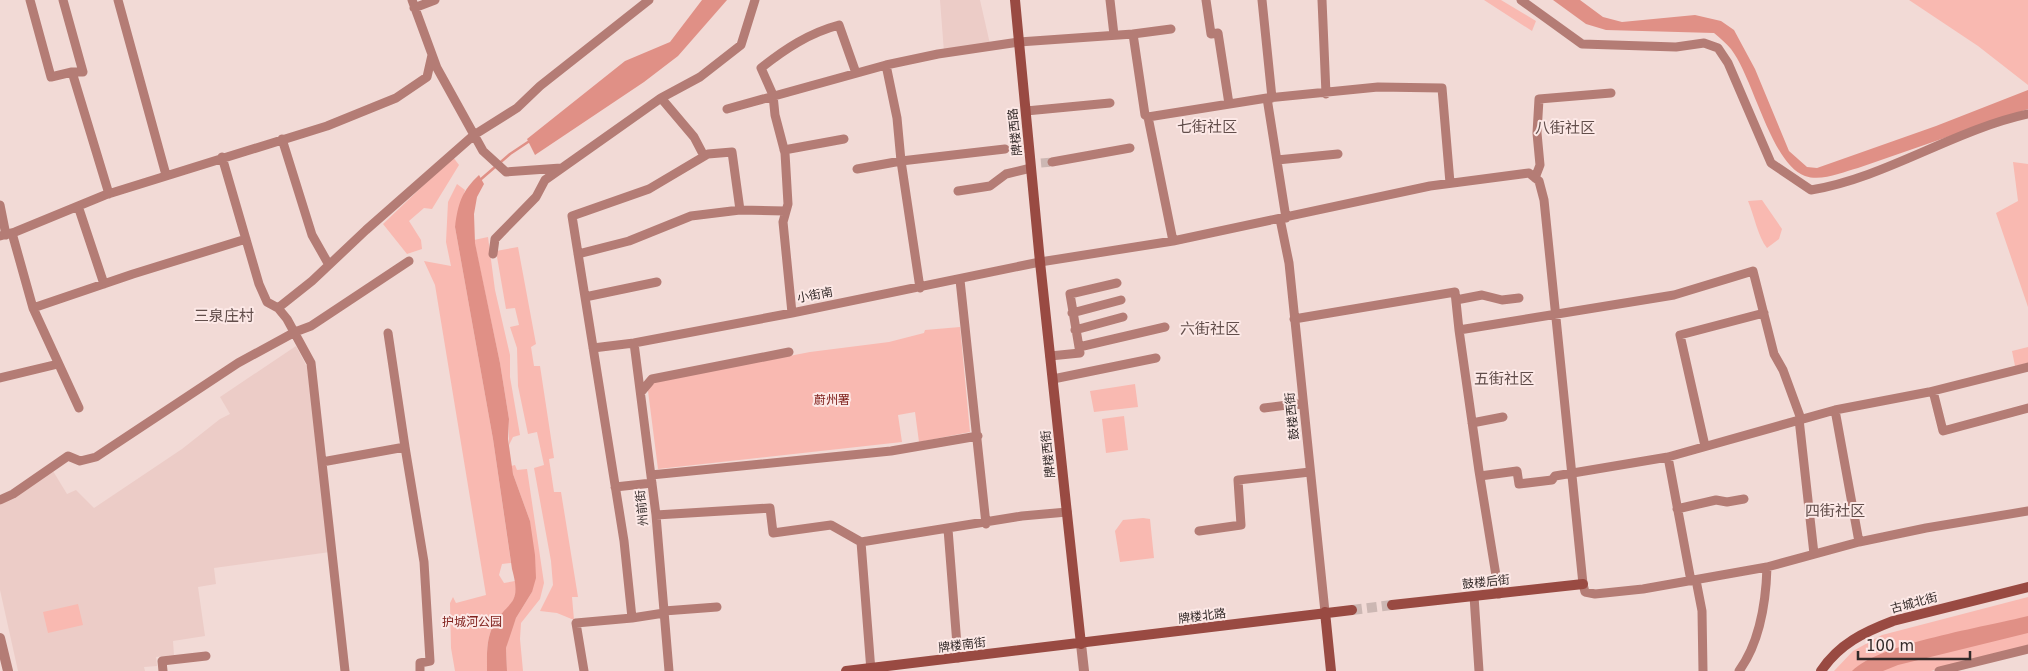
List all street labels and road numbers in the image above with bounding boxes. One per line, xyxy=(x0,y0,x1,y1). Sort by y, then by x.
street label: 牌楼西路 xyxy=(1006,107,1024,157)
street label: 小街南 xyxy=(796,285,834,305)
street label: 鼓楼西街 xyxy=(1283,391,1301,441)
street label: 牌楼西街 xyxy=(1039,429,1057,479)
street label: 州前街 xyxy=(633,489,651,527)
street label: 鼓楼后街 xyxy=(1461,573,1511,591)
street label: 古城北街 xyxy=(1889,590,1939,616)
street label: 牌楼北路 xyxy=(1177,606,1227,626)
street label: 牌楼南街 xyxy=(937,635,987,655)

